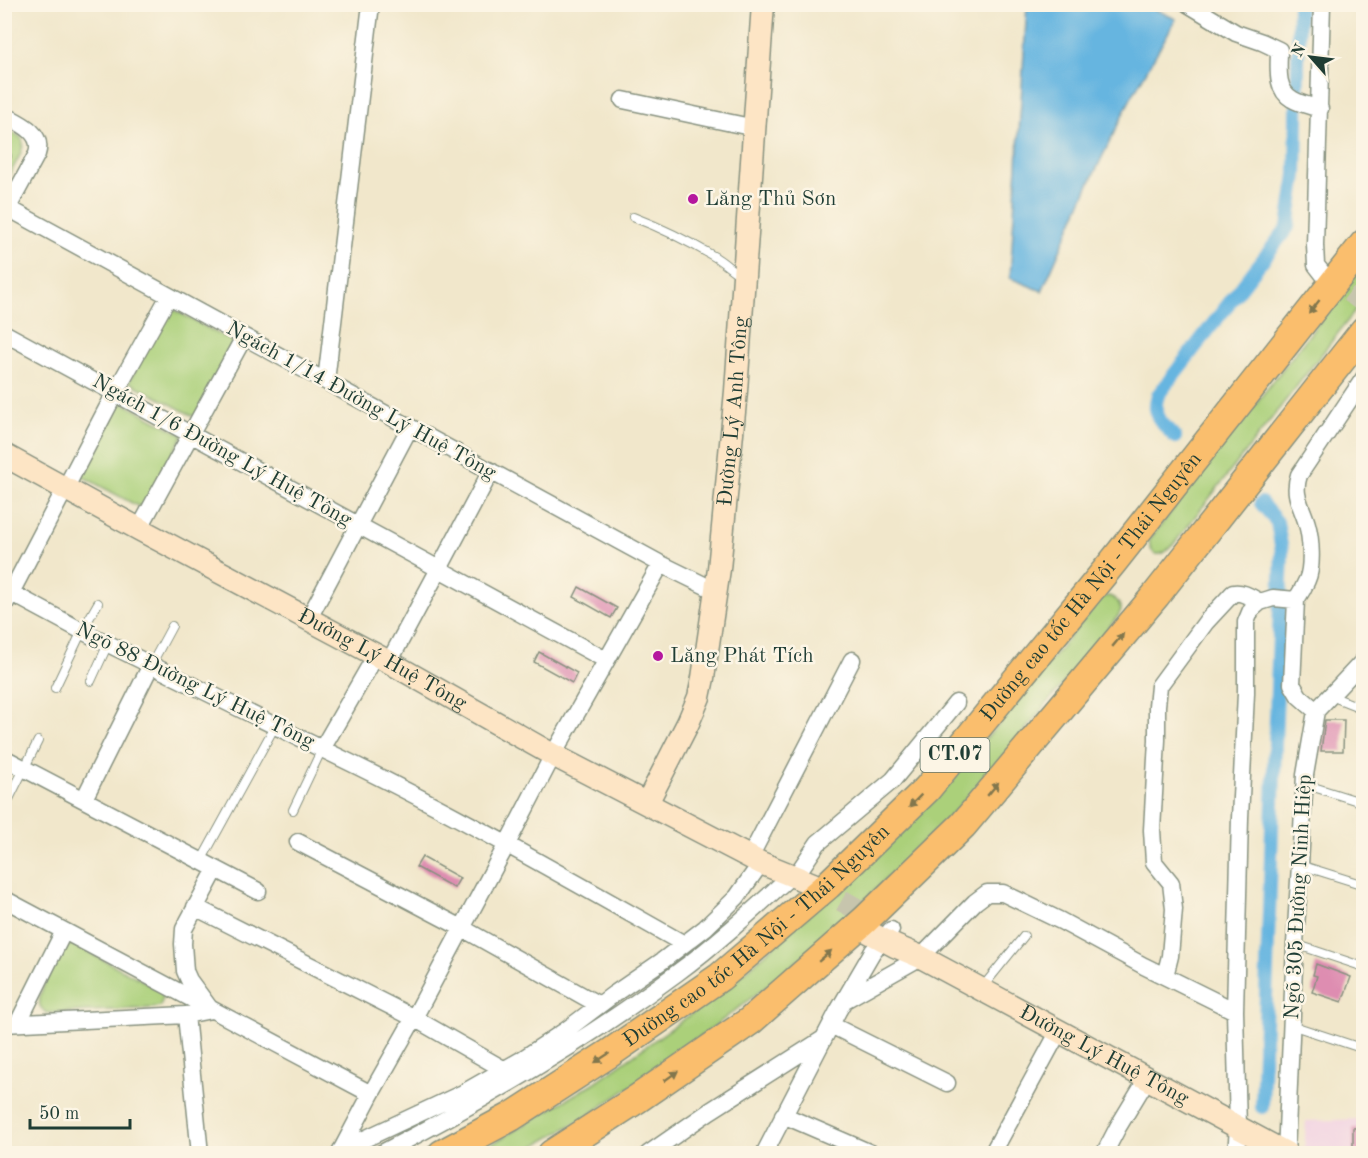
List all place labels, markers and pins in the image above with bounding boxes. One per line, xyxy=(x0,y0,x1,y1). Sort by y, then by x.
place label: Lăng Thủ Sơn xyxy=(705,189,836,210)
marker: Lăng Thủ Sơn xyxy=(686,192,700,206)
place label: Lăng Phát Tích xyxy=(670,646,814,667)
marker: Lăng Phát Tích xyxy=(651,649,665,663)

